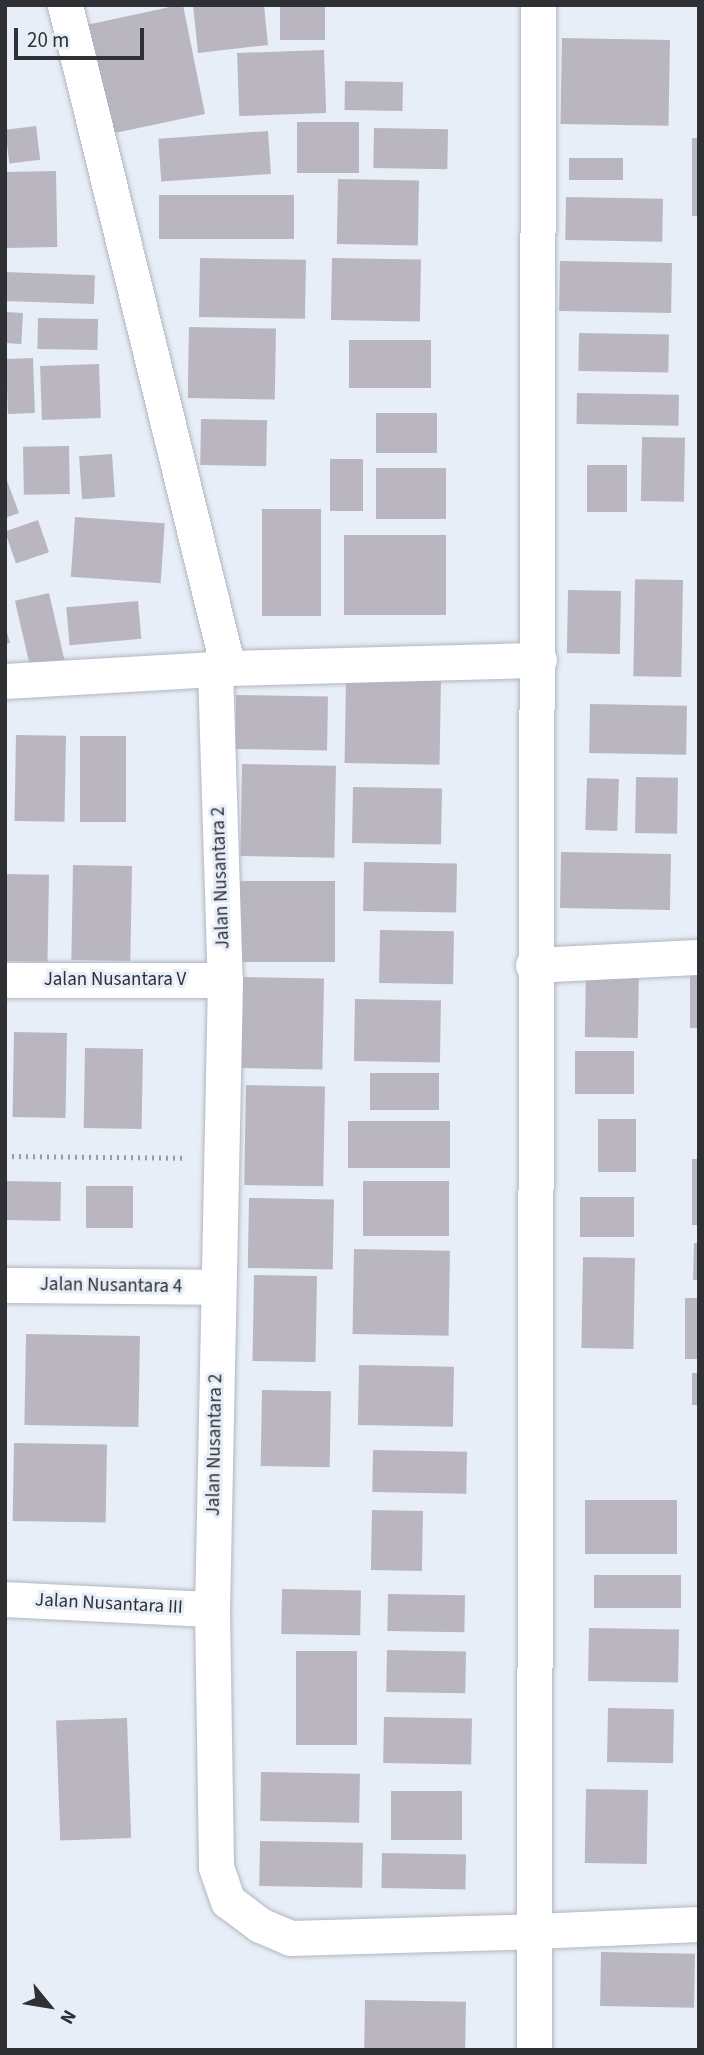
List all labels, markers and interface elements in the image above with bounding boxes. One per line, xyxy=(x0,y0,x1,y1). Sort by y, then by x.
scale bar xyxy=(18,14,147,58)
text: 20 m xyxy=(27,25,69,55)
street label: Jalan Nusantara 2 xyxy=(207,806,235,950)
street label: Jalan Nusantara V xyxy=(44,969,186,991)
street label: Jalan Nusantara 4 xyxy=(40,1273,182,1299)
street label: Jalan Nusantara 2 xyxy=(202,1374,228,1516)
street label: Jalan Nusantara III xyxy=(35,1589,183,1619)
north arrow xyxy=(14,1971,84,2041)
text: N xyxy=(53,2005,82,2029)

